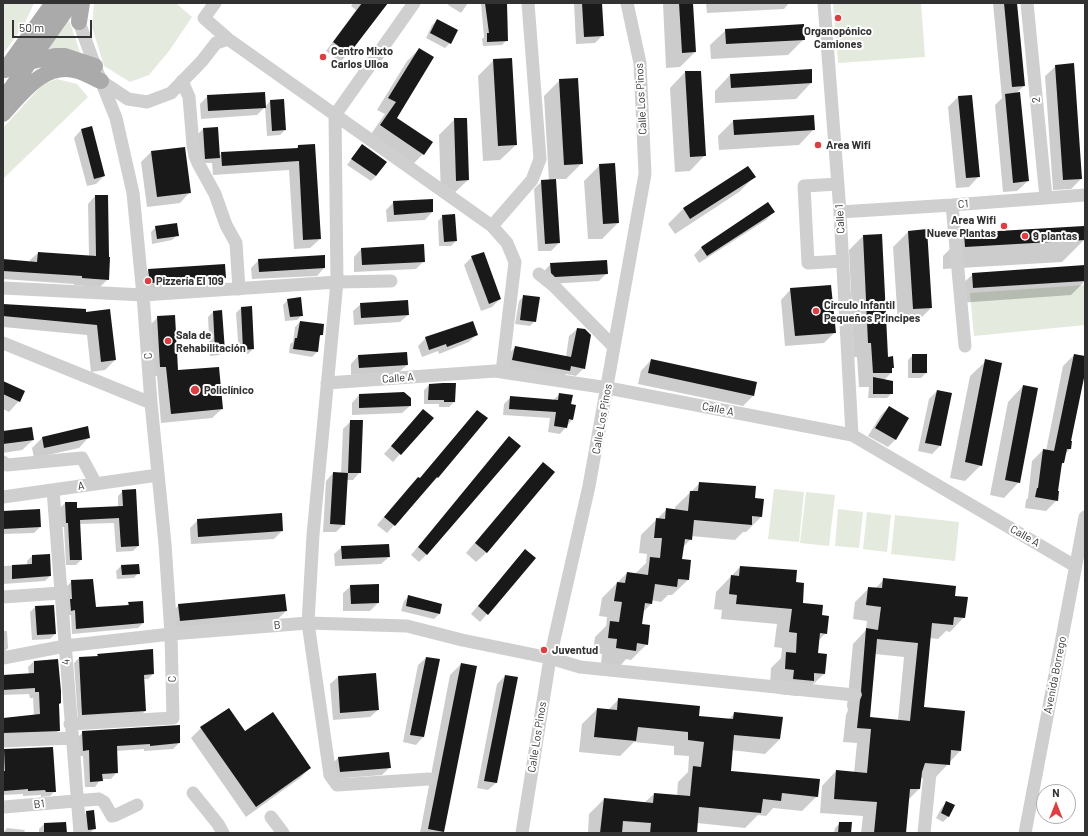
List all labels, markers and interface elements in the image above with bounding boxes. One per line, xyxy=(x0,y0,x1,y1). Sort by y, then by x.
scale bar xyxy=(14,12,94,38)
marker: Organopónico Camiones xyxy=(833,13,843,23)
text: 50 m xyxy=(19,20,44,34)
place label: Organopónico Camiones xyxy=(804,24,872,50)
place label: Centro Mixto Carlos Ulloa xyxy=(331,44,393,70)
marker: Centro Mixto Carlos Ulloa xyxy=(318,52,328,62)
street label: Calle Los Pinos xyxy=(633,63,649,135)
street label: 2 xyxy=(1029,96,1043,104)
place label: Area Wifi xyxy=(826,138,871,152)
marker: Area Wifi xyxy=(813,140,823,150)
street label: C1 xyxy=(957,197,969,211)
street label: Calle 1 xyxy=(833,204,847,234)
place label: Area Wifi Nueve Plantas xyxy=(927,213,996,239)
marker: Area Wifi Nueve Plantas xyxy=(999,221,1009,231)
place label: 9 plantas xyxy=(1033,229,1077,243)
marker: 9 plantas xyxy=(1020,231,1030,241)
place label: Pizzería El 109 xyxy=(156,274,224,288)
marker: Pizzería El 109 xyxy=(143,276,153,286)
place label: Círculo Infantil Pequeños Principes xyxy=(824,298,920,324)
marker: Círculo Infantil Pequeños Principes xyxy=(811,306,821,316)
place label: Sala de Rehabilitación xyxy=(176,328,246,354)
marker: Sala de Rehabilitación xyxy=(163,336,173,346)
street label: C xyxy=(141,352,155,360)
street label: Calle A xyxy=(382,370,414,386)
place label: Policlínico xyxy=(204,383,254,397)
street label: Calle Los Pinos xyxy=(589,383,615,455)
marker: Policlínico xyxy=(189,384,201,396)
street label: Calle A xyxy=(701,399,735,419)
street label: A xyxy=(77,479,85,493)
street label: Calle A xyxy=(1008,522,1042,550)
street label: B xyxy=(273,618,281,632)
street label: Avenida Borrego xyxy=(1041,635,1069,715)
place label: Juventud xyxy=(552,643,598,657)
marker: Juventud xyxy=(539,645,549,655)
street label: 4 xyxy=(59,659,73,665)
street label: C xyxy=(165,676,179,682)
street label: Calle Los Pinos xyxy=(525,701,549,773)
north arrow xyxy=(1036,784,1076,824)
text: N xyxy=(1052,786,1060,799)
street label: B1 xyxy=(33,797,45,811)

